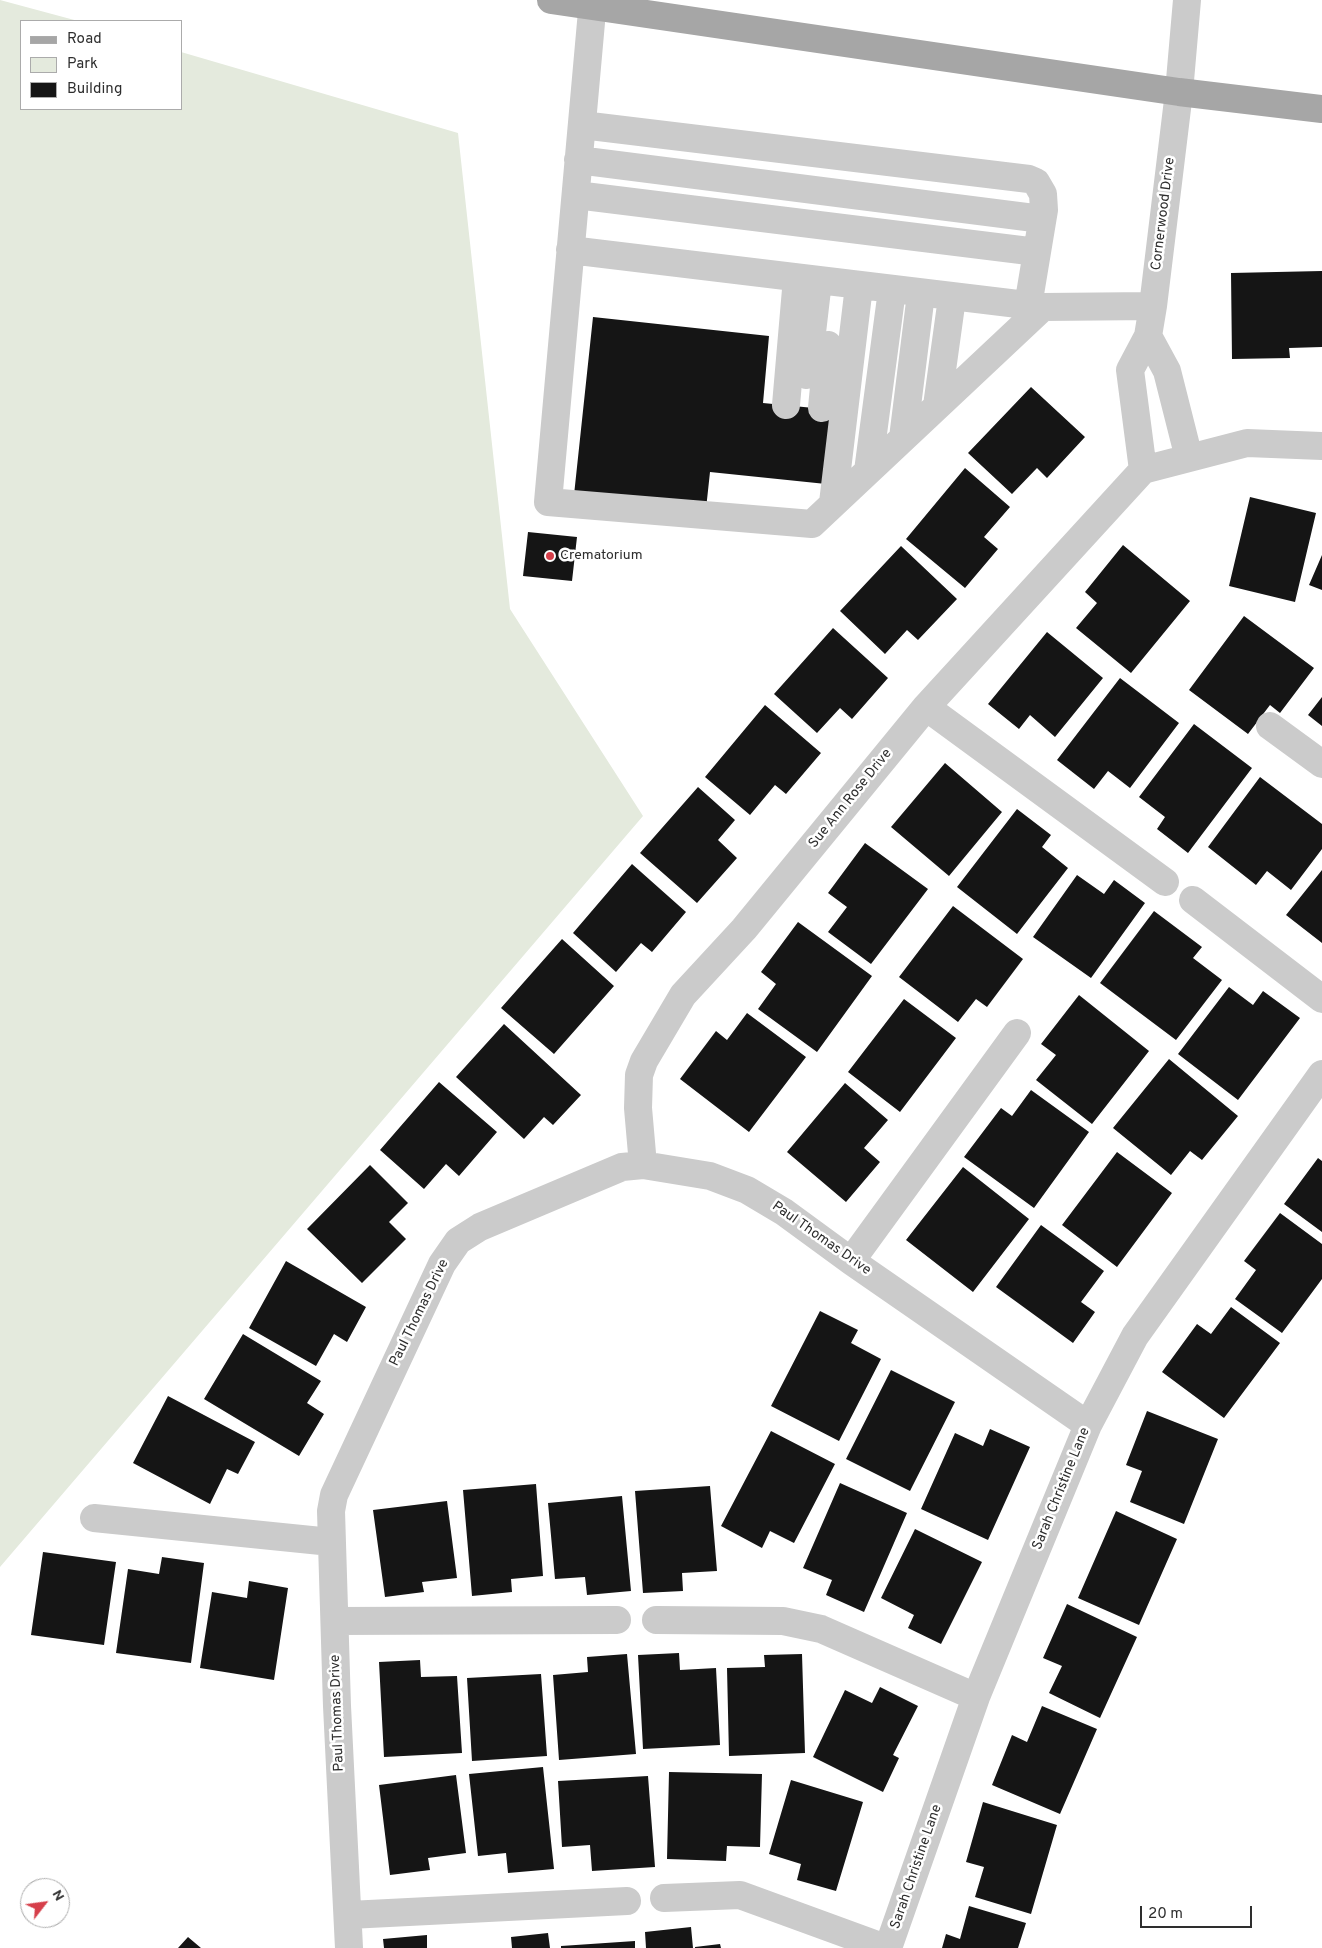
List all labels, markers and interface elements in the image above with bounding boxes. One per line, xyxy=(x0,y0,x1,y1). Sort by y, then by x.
legend xyxy=(20,20,182,110)
text: Road xyxy=(67,30,102,49)
text: Park xyxy=(67,55,98,74)
text: Building xyxy=(67,80,122,99)
street label: Cornerwood Drive xyxy=(1149,157,1179,271)
place label: Crematorium xyxy=(560,548,643,564)
marker: Crematorium xyxy=(544,550,556,562)
street label: Sue Ann Rose Drive xyxy=(806,746,896,852)
street label: Paul Thomas Drive xyxy=(768,1199,874,1279)
street label: Paul Thomas Drive xyxy=(387,1257,453,1369)
street label: Sarah Christine Lane xyxy=(1030,1425,1094,1553)
street label: Paul Thomas Drive xyxy=(328,1654,348,1772)
street label: Sarah Christine Lane xyxy=(888,1803,946,1931)
north arrow xyxy=(20,1878,70,1928)
text: N xyxy=(48,1887,67,1904)
scale bar xyxy=(1142,1896,1254,1928)
text: 20 m xyxy=(1148,1905,1183,1924)

